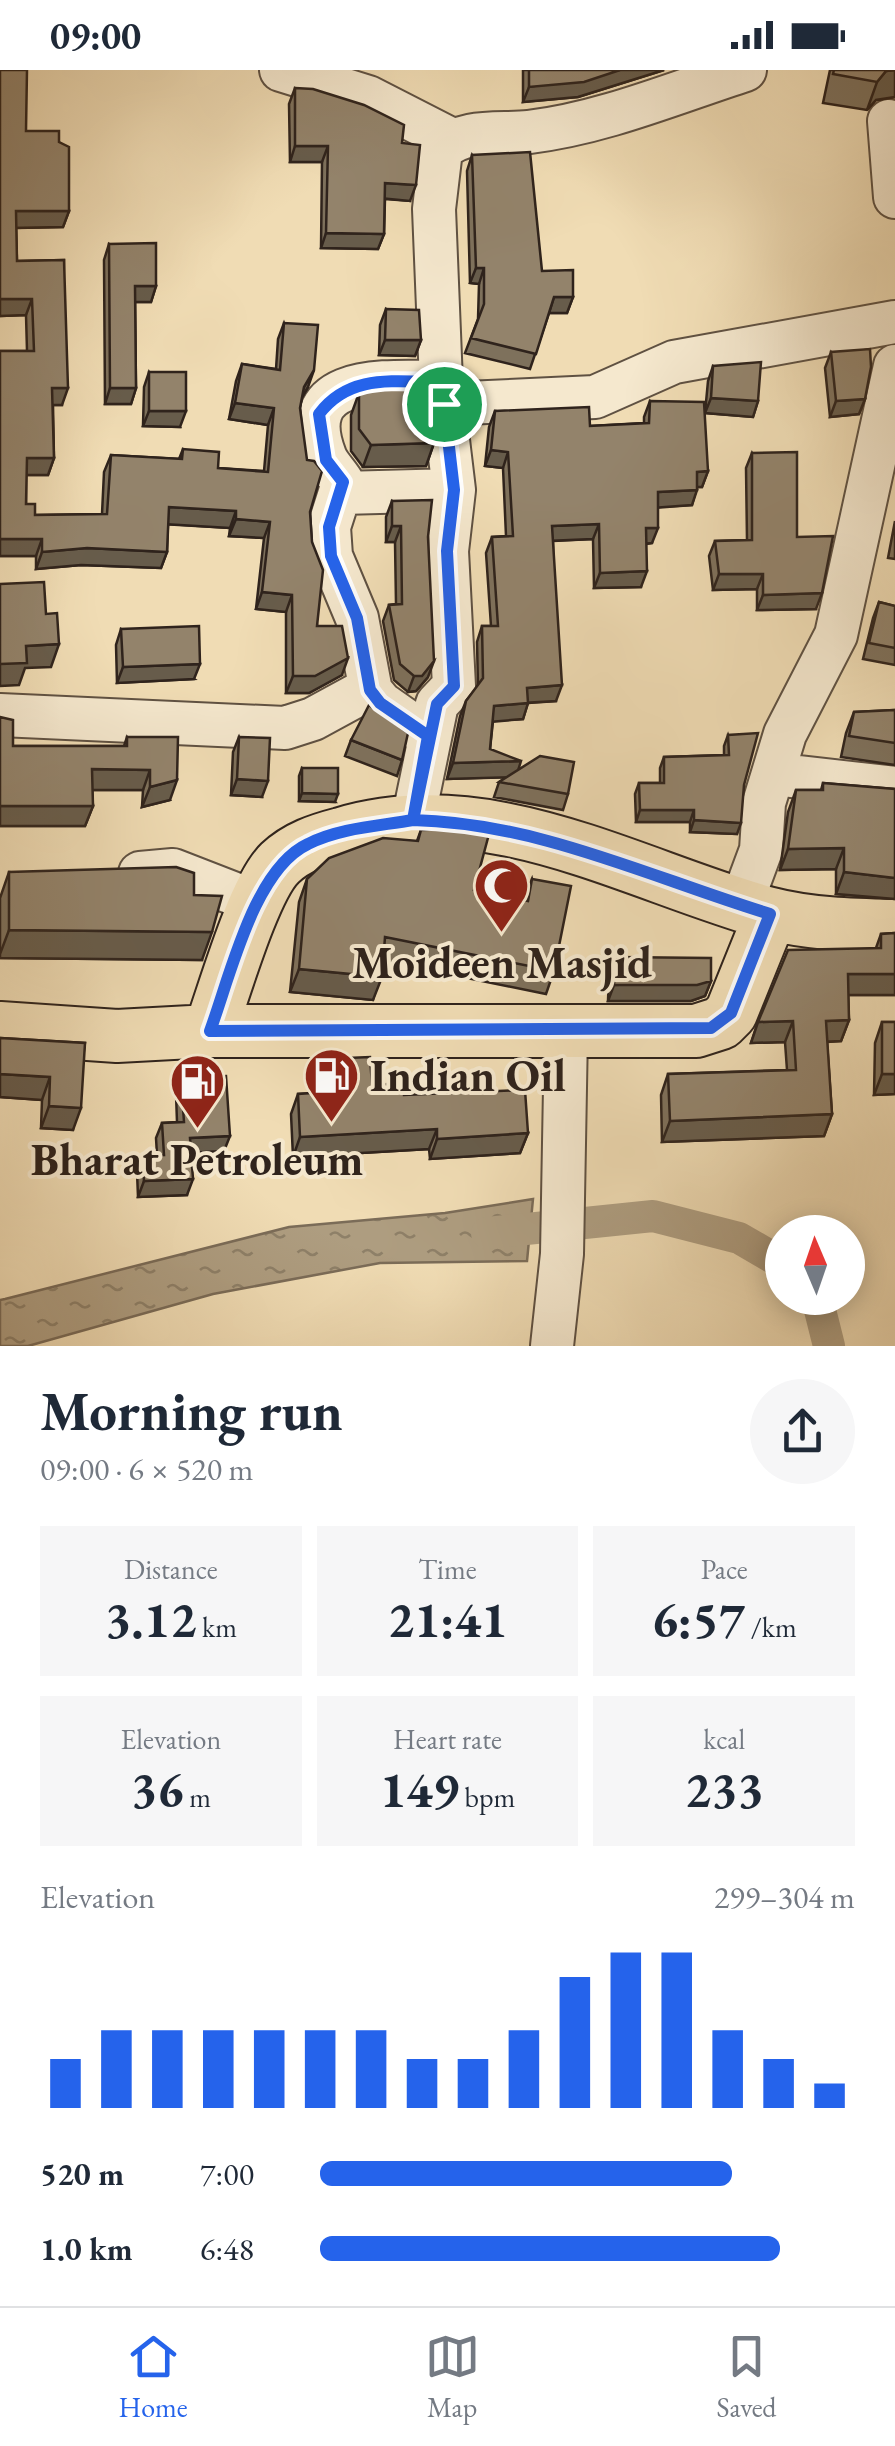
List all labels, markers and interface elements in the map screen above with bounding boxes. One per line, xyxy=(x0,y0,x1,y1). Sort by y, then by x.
text: 09:00 xyxy=(50,11,141,60)
pin xyxy=(402,362,487,447)
icon: arrive xyxy=(417,377,472,432)
mosque icon: Moideen Masjid xyxy=(472,855,532,934)
place label: Moideen Masjid xyxy=(352,933,652,992)
fuel station icon: Indian Oil xyxy=(301,1045,361,1124)
place label: Indian Oil xyxy=(370,1046,566,1104)
fuel station icon: Bharat Petroleum xyxy=(167,1052,227,1131)
place label: Bharat Petroleum xyxy=(31,1130,363,1188)
north arrow xyxy=(765,1215,865,1315)
map controls xyxy=(765,1215,865,1315)
text: Morning run xyxy=(40,1375,343,1446)
button: share xyxy=(750,1379,855,1484)
text: 09:00 · 6 × 520 m xyxy=(40,1448,253,1490)
text: Distance xyxy=(124,1551,218,1587)
text: Time xyxy=(418,1551,477,1587)
text: Pace xyxy=(701,1551,748,1587)
text: 3.12 xyxy=(105,1587,196,1652)
text: 21:41 xyxy=(388,1587,507,1652)
text: 6:57 xyxy=(652,1587,745,1652)
text: km xyxy=(196,1609,237,1645)
text: /km xyxy=(745,1609,797,1645)
text: Elevation xyxy=(120,1721,221,1757)
text: Heart rate xyxy=(393,1721,502,1757)
text: kcal xyxy=(703,1721,745,1757)
text: 36 xyxy=(131,1757,184,1822)
text: 149 xyxy=(380,1757,459,1822)
text: 233 xyxy=(684,1757,764,1822)
text: m xyxy=(184,1779,211,1815)
text: bpm xyxy=(459,1779,515,1815)
text: Elevation xyxy=(40,1876,155,1918)
text: 299–304 m xyxy=(714,1876,855,1918)
text: 520 m xyxy=(40,2153,124,2195)
text: 7:00 xyxy=(200,2153,254,2195)
text: 1.0 km xyxy=(40,2228,133,2270)
text: 6:48 xyxy=(200,2228,254,2270)
tab: Home xyxy=(118,2329,188,2425)
tab: Map xyxy=(425,2329,480,2425)
tab: Saved xyxy=(717,2329,777,2425)

